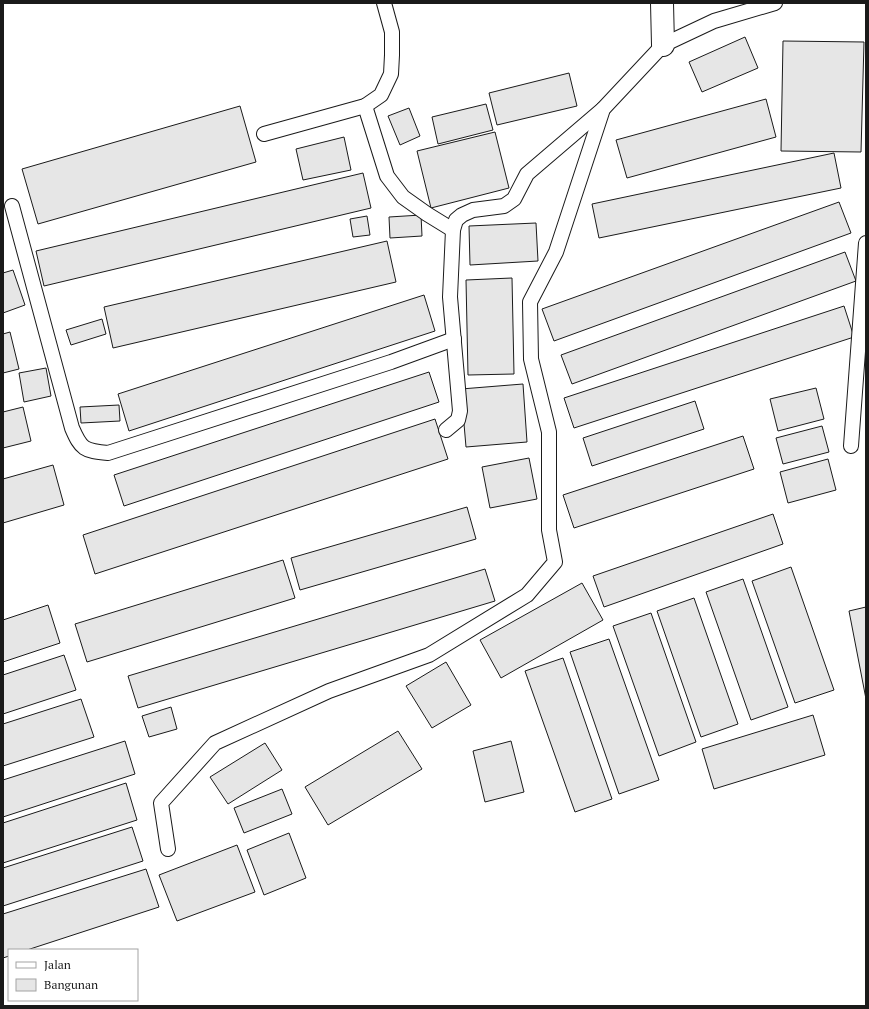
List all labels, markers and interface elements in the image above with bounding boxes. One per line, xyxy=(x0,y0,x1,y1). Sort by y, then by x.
legend xyxy=(8,949,138,1001)
text: Jalan xyxy=(44,957,71,972)
text: Bangunan xyxy=(44,977,98,992)

